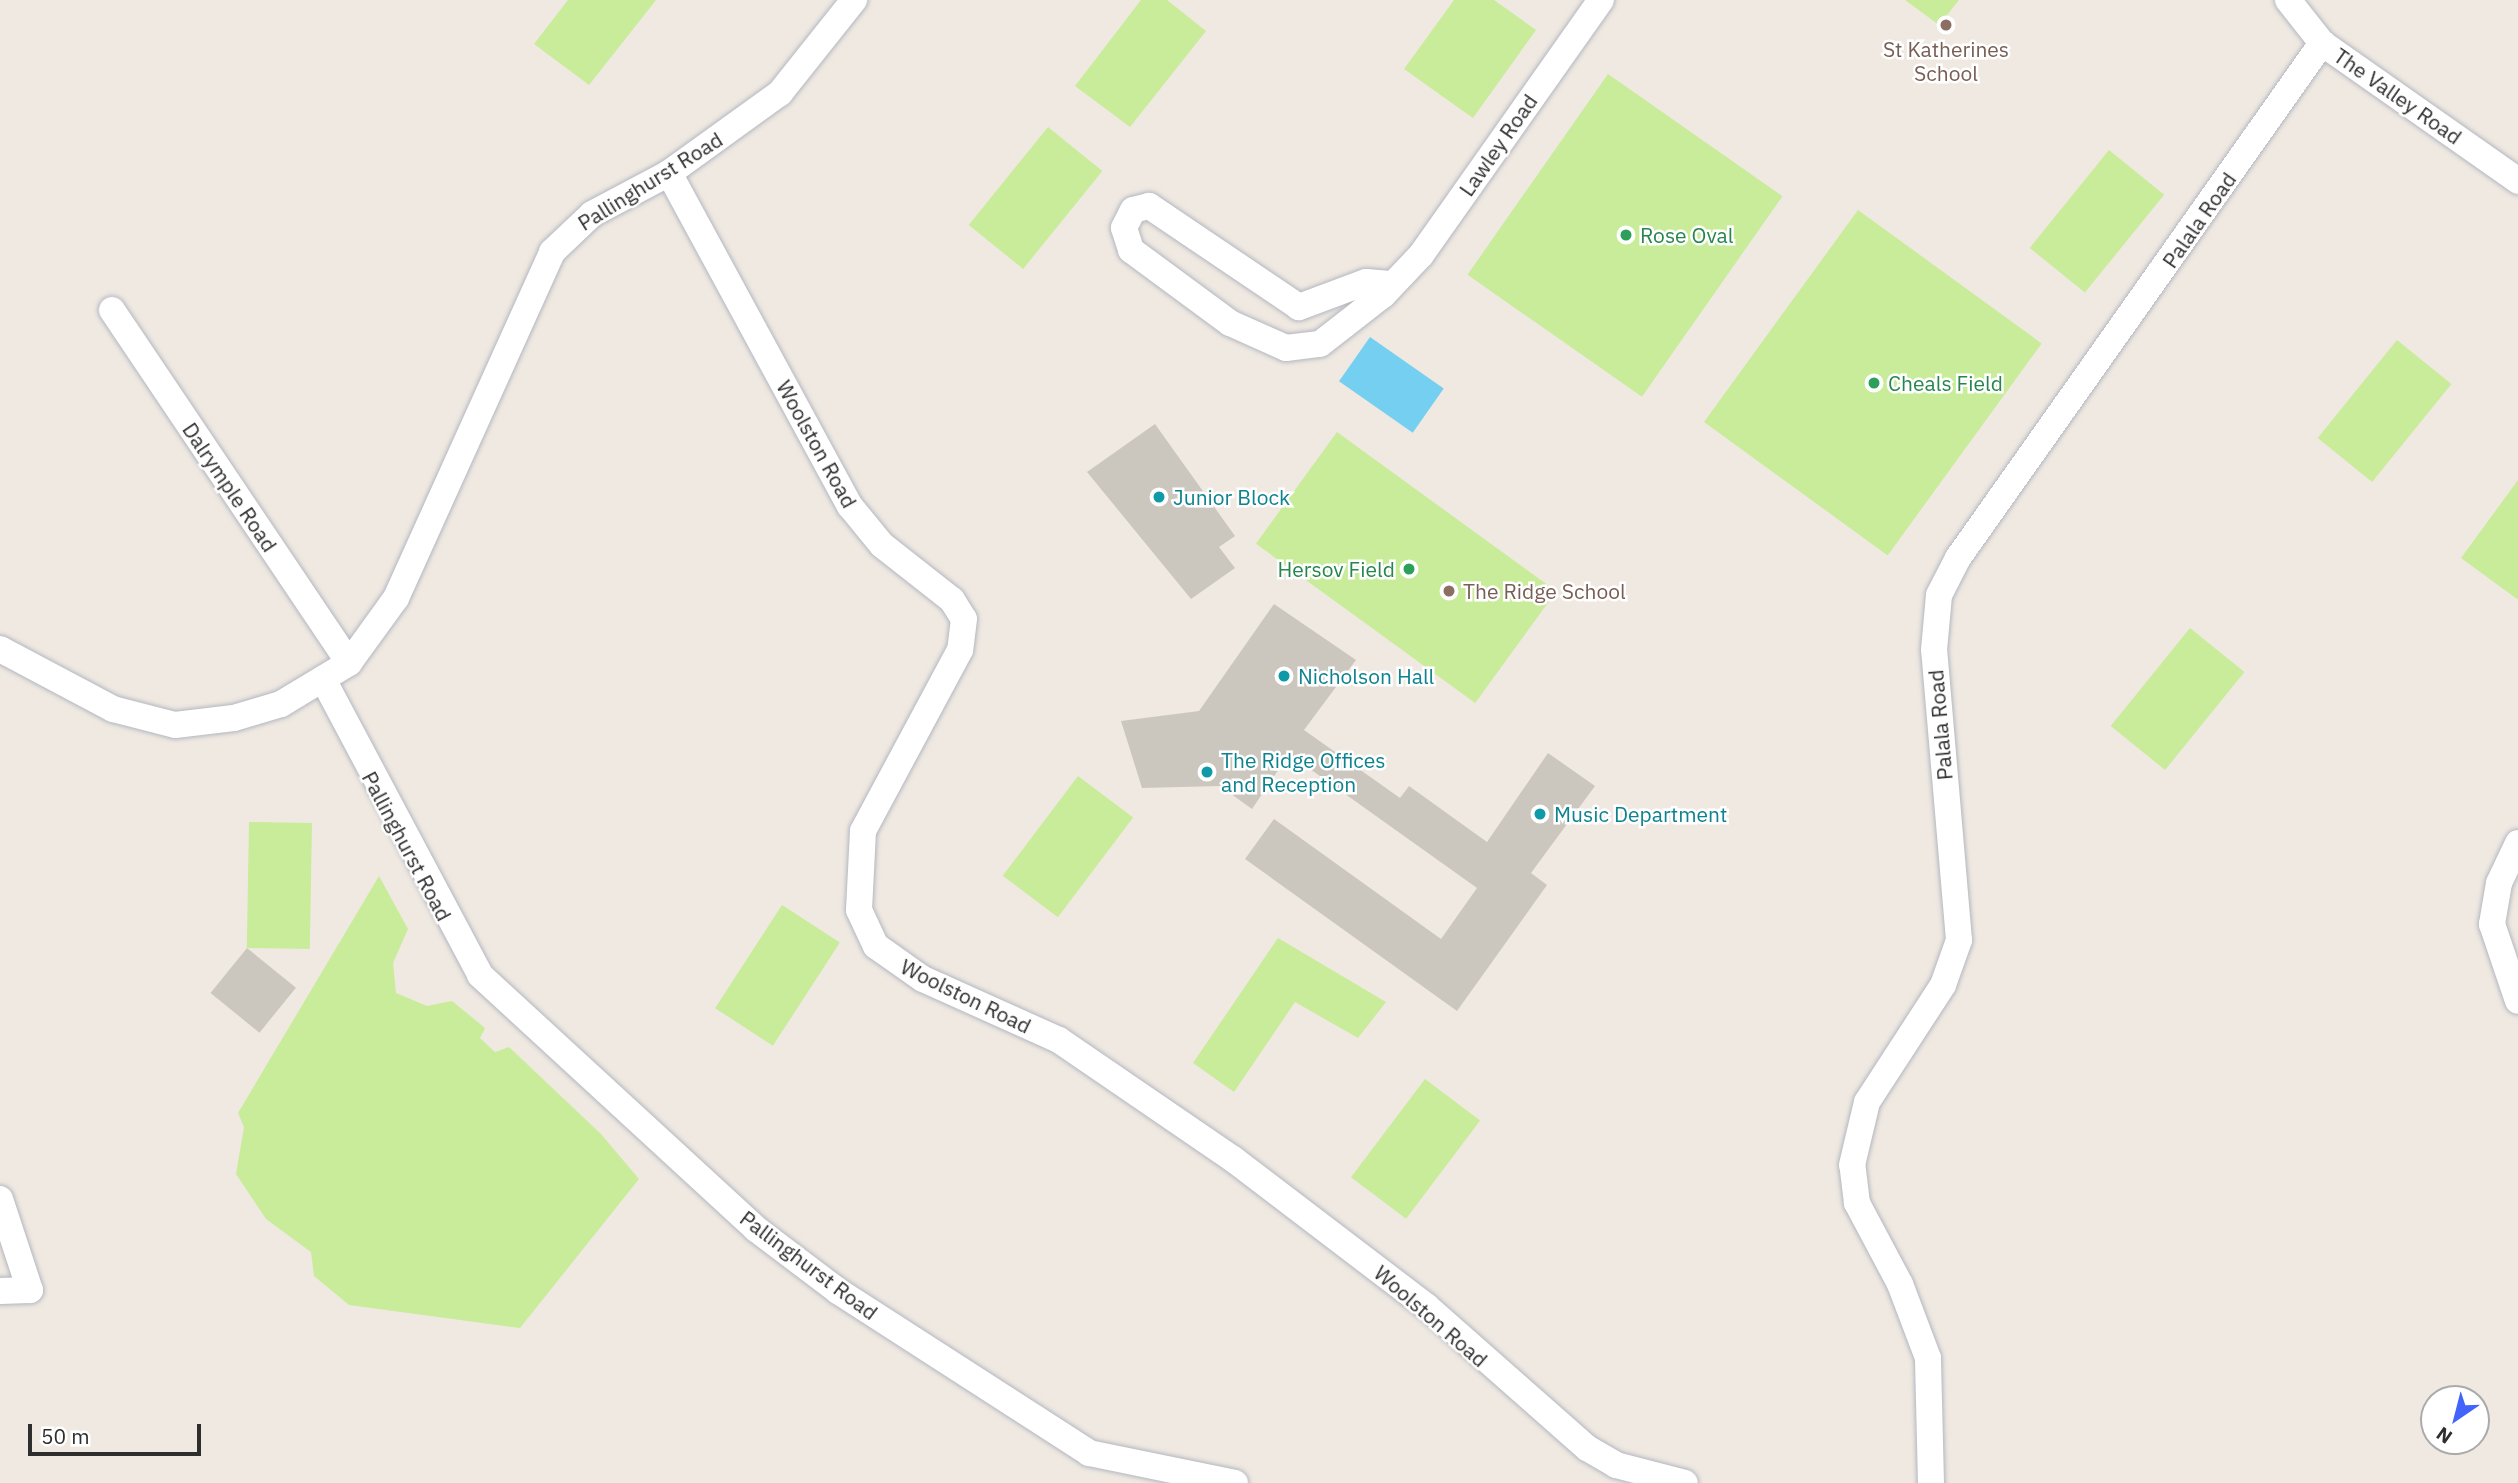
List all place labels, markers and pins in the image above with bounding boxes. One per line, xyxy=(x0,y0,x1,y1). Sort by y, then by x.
marker: St Katherines School xyxy=(1938,17,1954,33)
place label: St Katherines School xyxy=(1883,36,2009,86)
place label: Rose Oval xyxy=(1640,222,1734,248)
marker: Rose Oval xyxy=(1618,227,1634,243)
place label: Cheals Field xyxy=(1888,370,2003,396)
marker: Cheals Field xyxy=(1866,375,1882,391)
place label: Junior Block xyxy=(1173,484,1290,510)
marker: Junior Block xyxy=(1151,489,1167,505)
place label: Hersov Field xyxy=(1277,556,1395,582)
marker: Hersov Field xyxy=(1401,561,1417,577)
place label: The Ridge School xyxy=(1463,578,1626,604)
marker: The Ridge School xyxy=(1441,583,1457,599)
place label: Nicholson Hall xyxy=(1298,663,1434,689)
marker: Nicholson Hall xyxy=(1276,668,1292,684)
place label: The Ridge Offices and Reception xyxy=(1221,747,1386,797)
marker: The Ridge Offices and Reception xyxy=(1199,764,1215,780)
place label: Music Department xyxy=(1554,801,1727,827)
marker: Music Department xyxy=(1532,806,1548,822)

